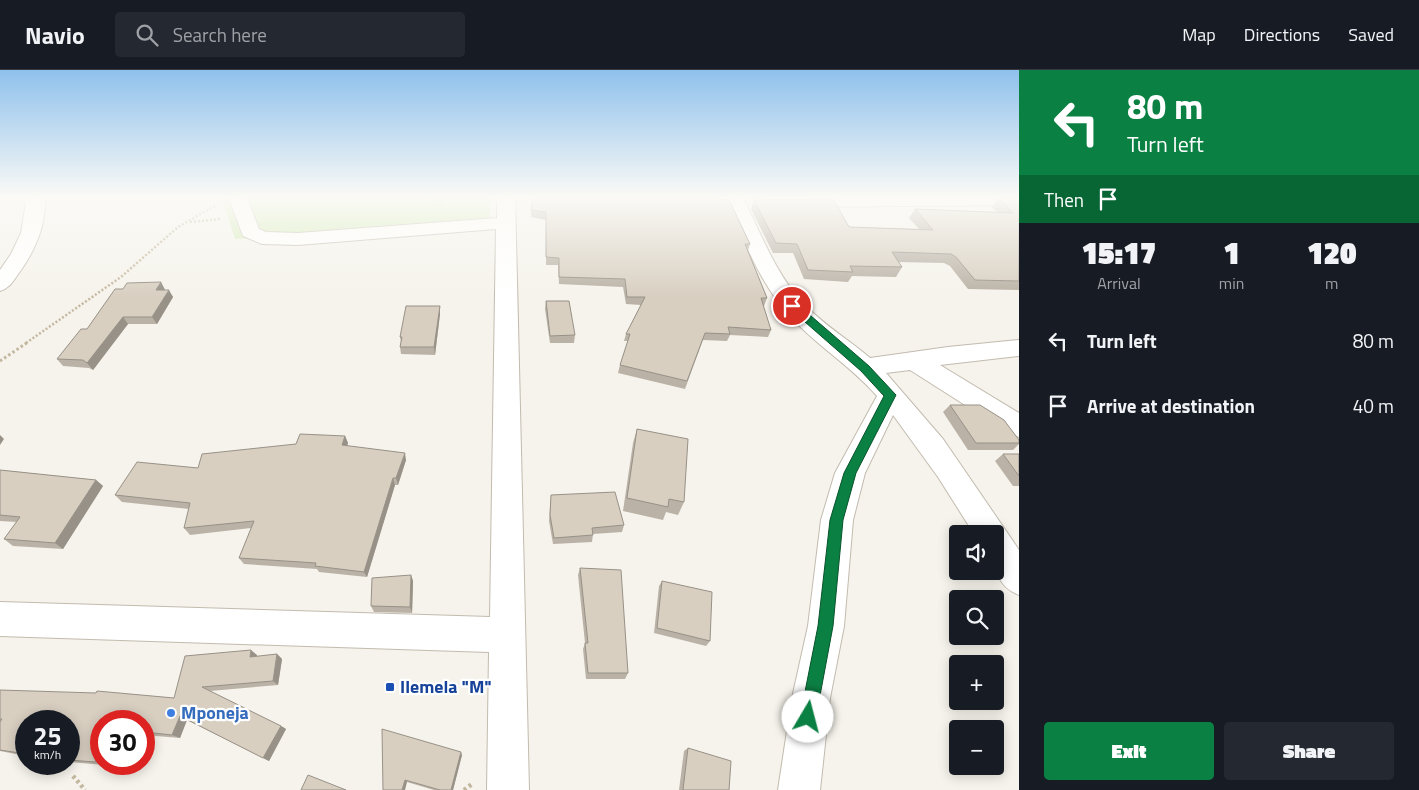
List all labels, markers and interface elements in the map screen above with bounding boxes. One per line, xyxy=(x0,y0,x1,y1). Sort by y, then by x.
search box xyxy=(115,12,465,57)
text: Navio xyxy=(25,17,85,53)
text: Search here xyxy=(173,20,267,49)
icon: search xyxy=(133,21,161,49)
text: Map xyxy=(1182,21,1216,48)
text: Directions xyxy=(1244,21,1320,48)
text: Saved xyxy=(1348,21,1394,48)
text: 80 m xyxy=(1127,79,1203,133)
icon: left xyxy=(1044,90,1109,155)
text: Turn left xyxy=(1127,127,1204,161)
text: Then xyxy=(1044,185,1084,214)
icon: arrive xyxy=(1094,185,1122,213)
text: 15:17 xyxy=(1082,230,1156,276)
text: 1 xyxy=(1223,230,1240,276)
text: 120 xyxy=(1307,230,1356,276)
text: Arrival xyxy=(1097,271,1141,295)
text: min xyxy=(1219,271,1244,295)
text: m xyxy=(1325,271,1338,295)
pin xyxy=(771,285,813,327)
icon: arrive xyxy=(778,292,806,320)
text: Turn left xyxy=(1087,326,1157,355)
text: 80 m xyxy=(1353,326,1394,355)
icon: left xyxy=(1044,327,1072,355)
text: Arrive at destination xyxy=(1087,391,1255,420)
text: 40 m xyxy=(1353,391,1394,420)
icon: arrive xyxy=(1044,392,1072,420)
map controls xyxy=(949,525,1004,775)
button: sound xyxy=(949,525,1004,580)
button: search xyxy=(949,590,1004,645)
button: + xyxy=(949,655,1004,710)
place label: Ilemela "M" xyxy=(400,673,492,700)
marker: Ilemela "M" xyxy=(384,681,396,693)
position arrow xyxy=(781,690,833,742)
place label: Mponeja xyxy=(181,699,249,726)
marker: Mponeja xyxy=(165,707,177,719)
speed limit sign: 30 xyxy=(90,710,155,775)
text: 25 xyxy=(33,717,62,755)
button: − xyxy=(949,720,1004,775)
button: Exit xyxy=(1044,722,1214,780)
button: Share xyxy=(1224,722,1394,780)
text: km/h xyxy=(34,745,61,764)

